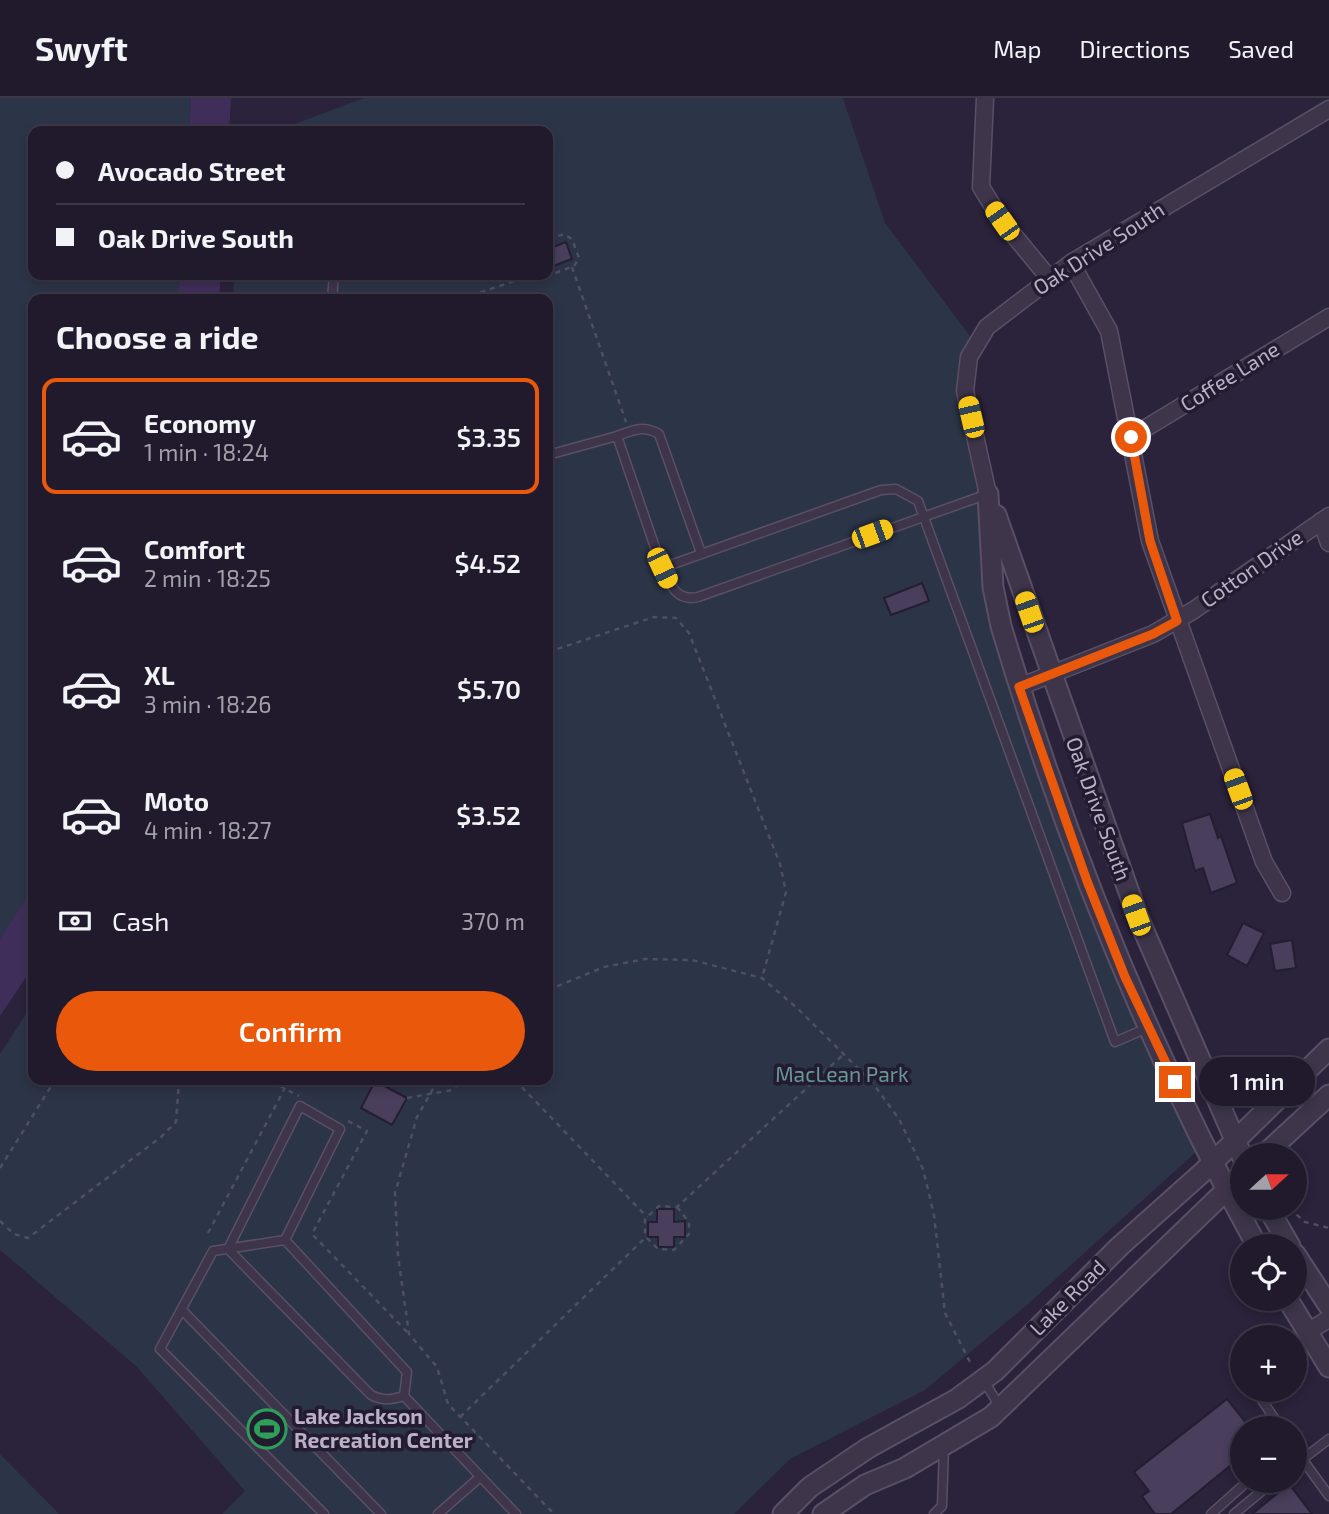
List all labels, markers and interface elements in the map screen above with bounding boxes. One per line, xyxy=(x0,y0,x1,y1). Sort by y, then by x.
text: Swyft xyxy=(35,28,128,68)
text: Map xyxy=(993,34,1041,63)
text: Directions xyxy=(1079,34,1190,63)
text: Saved xyxy=(1228,34,1294,63)
text: Avocado Street xyxy=(98,155,285,186)
street label: Oak Drive South xyxy=(1028,196,1168,299)
car xyxy=(982,198,1023,244)
text: Oak Drive South xyxy=(98,222,294,253)
text: Choose a ride xyxy=(56,317,259,355)
street label: Coffee Lane xyxy=(1175,336,1283,416)
car xyxy=(957,394,986,440)
icon: car xyxy=(60,405,123,468)
text: Economy xyxy=(144,407,256,438)
text: $3.35 xyxy=(457,421,521,452)
route start xyxy=(1115,421,1147,453)
text: 1 min · 18:24 xyxy=(144,438,269,466)
car xyxy=(849,517,896,551)
street label: Cotton Drive xyxy=(1195,524,1307,612)
icon: car xyxy=(60,531,123,594)
text: Comfort xyxy=(144,533,245,564)
car xyxy=(644,545,681,591)
text: $4.52 xyxy=(455,547,521,578)
text: 2 min · 18:25 xyxy=(144,564,271,592)
car xyxy=(1013,589,1046,635)
icon: car xyxy=(60,657,123,720)
text: XL xyxy=(144,659,175,690)
text: $5.70 xyxy=(457,673,521,704)
text: 3 min · 18:26 xyxy=(144,690,271,718)
street label: Oak Drive South xyxy=(1062,733,1137,884)
car xyxy=(1221,766,1256,812)
icon: car xyxy=(60,783,123,846)
text: Moto xyxy=(144,785,209,816)
text: $3.52 xyxy=(456,799,521,830)
text: 4 min · 18:27 xyxy=(144,816,271,844)
car xyxy=(1119,892,1154,938)
icon: cash xyxy=(56,902,94,940)
text: Cash xyxy=(112,905,169,936)
text: 370 m xyxy=(461,907,525,935)
button: Confirm xyxy=(56,991,525,1071)
callout: 1 min xyxy=(1200,1058,1315,1107)
park label: MacLean Park xyxy=(775,1061,909,1086)
route end xyxy=(1159,1066,1191,1098)
text: 1 min xyxy=(1230,1067,1284,1095)
north arrow xyxy=(1230,1143,1307,1220)
map controls xyxy=(1230,1143,1307,1493)
button: locate xyxy=(1230,1234,1307,1311)
street label: Lake Road xyxy=(1024,1254,1110,1340)
button: + xyxy=(1230,1325,1307,1402)
place label: Lake Jackson Recreation Center xyxy=(294,1403,473,1452)
sports icon: Lake Jackson Recreation Center xyxy=(246,1408,288,1450)
button: − xyxy=(1230,1416,1307,1493)

